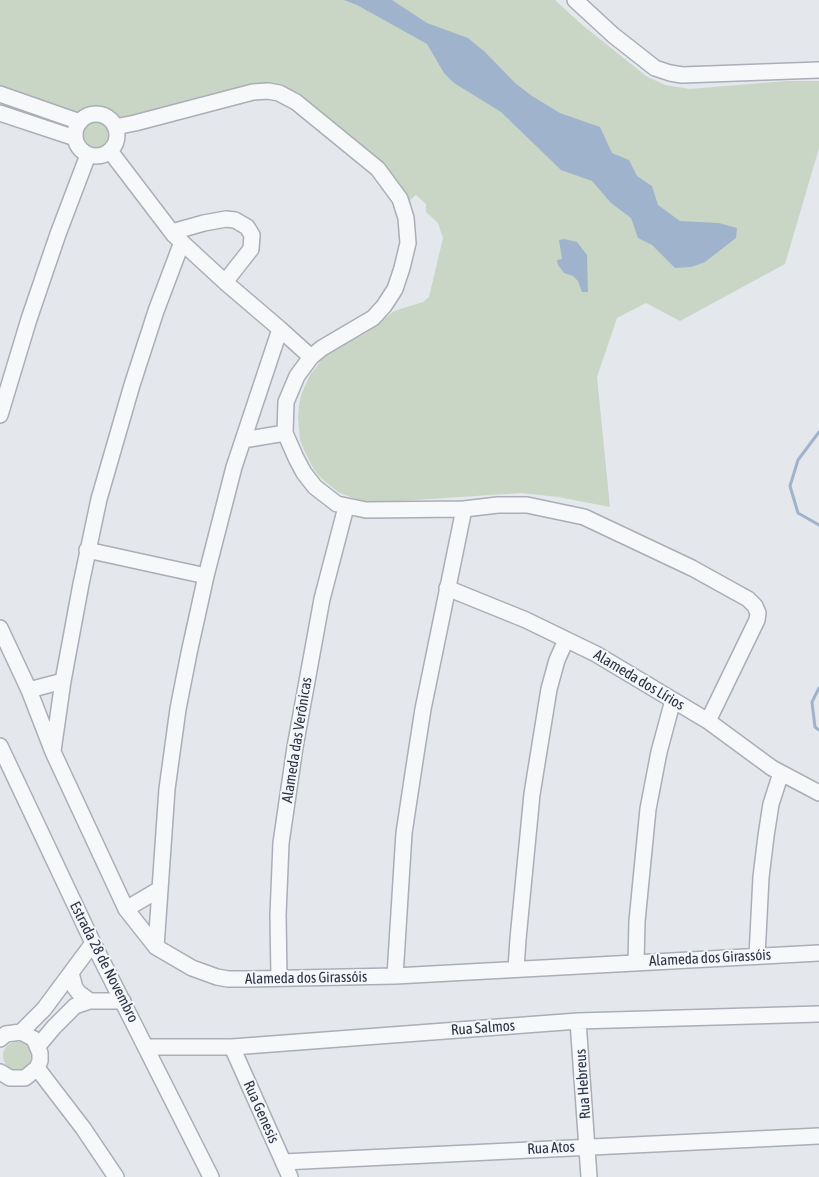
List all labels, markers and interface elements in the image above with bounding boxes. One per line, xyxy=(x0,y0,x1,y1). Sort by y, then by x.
street label: Alameda dos Lírios xyxy=(590,646,688,714)
street label: Alameda das Verônicas xyxy=(278,676,316,804)
street label: Estrada 28 de Novembro xyxy=(66,899,142,1025)
street label: Alameda dos Girassóis xyxy=(648,946,772,970)
street label: Alameda dos Girassóis xyxy=(245,968,367,988)
street label: Rua Salmos xyxy=(450,1017,516,1039)
street label: Rua Hebreus xyxy=(572,1048,594,1120)
street label: Rua Genesis xyxy=(239,1078,283,1146)
street label: Rua Atos xyxy=(527,1138,575,1158)

